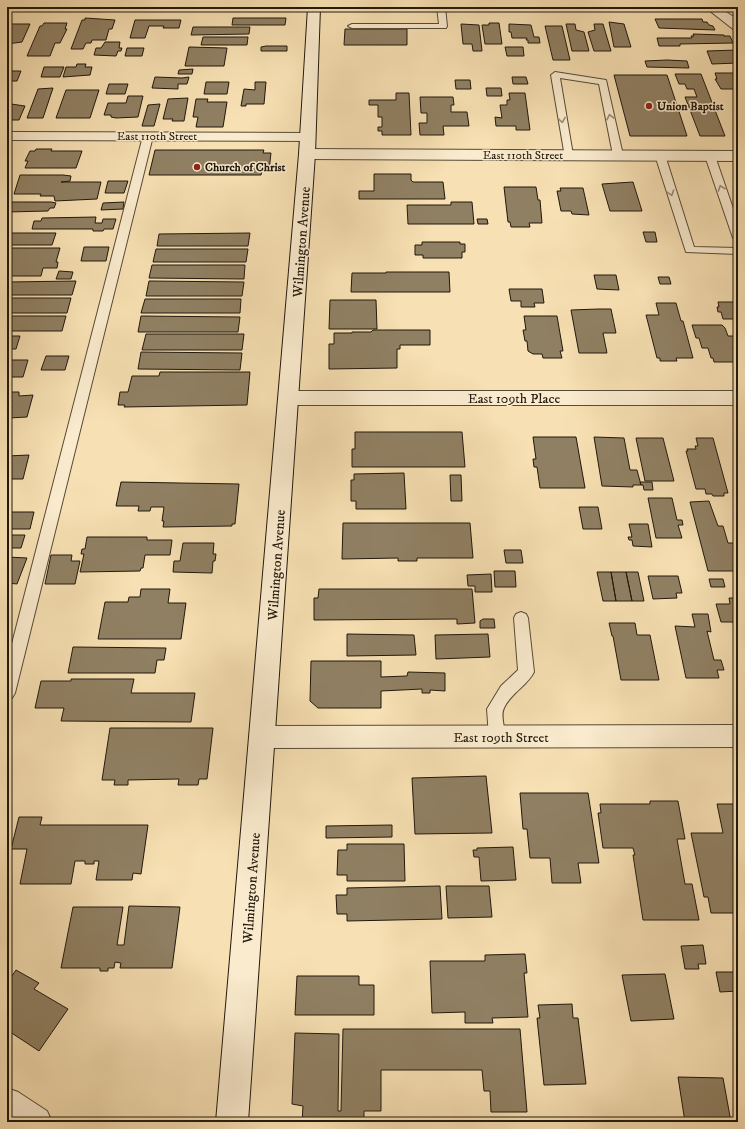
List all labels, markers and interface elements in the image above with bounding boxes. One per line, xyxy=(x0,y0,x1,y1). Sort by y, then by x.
place label: Union Baptist xyxy=(657,99,724,114)
marker: Union Baptist xyxy=(644,101,654,111)
one-way arrow xyxy=(606,114,615,120)
one-way arrow xyxy=(557,117,566,123)
street label: East 110th Street xyxy=(117,129,197,144)
street label: East 110th Street xyxy=(483,148,563,163)
place label: Church of Christ xyxy=(205,160,285,175)
marker: Church of Christ xyxy=(192,162,202,172)
one-way arrow xyxy=(717,184,725,191)
street label: Wilmington Avenue xyxy=(289,186,315,299)
one-way arrow xyxy=(667,189,675,196)
street label: East 109th Place xyxy=(468,390,560,408)
street label: Wilmington Avenue xyxy=(264,509,290,622)
street label: East 109th Street xyxy=(453,729,549,747)
street label: Wilmington Avenue xyxy=(239,832,265,945)

